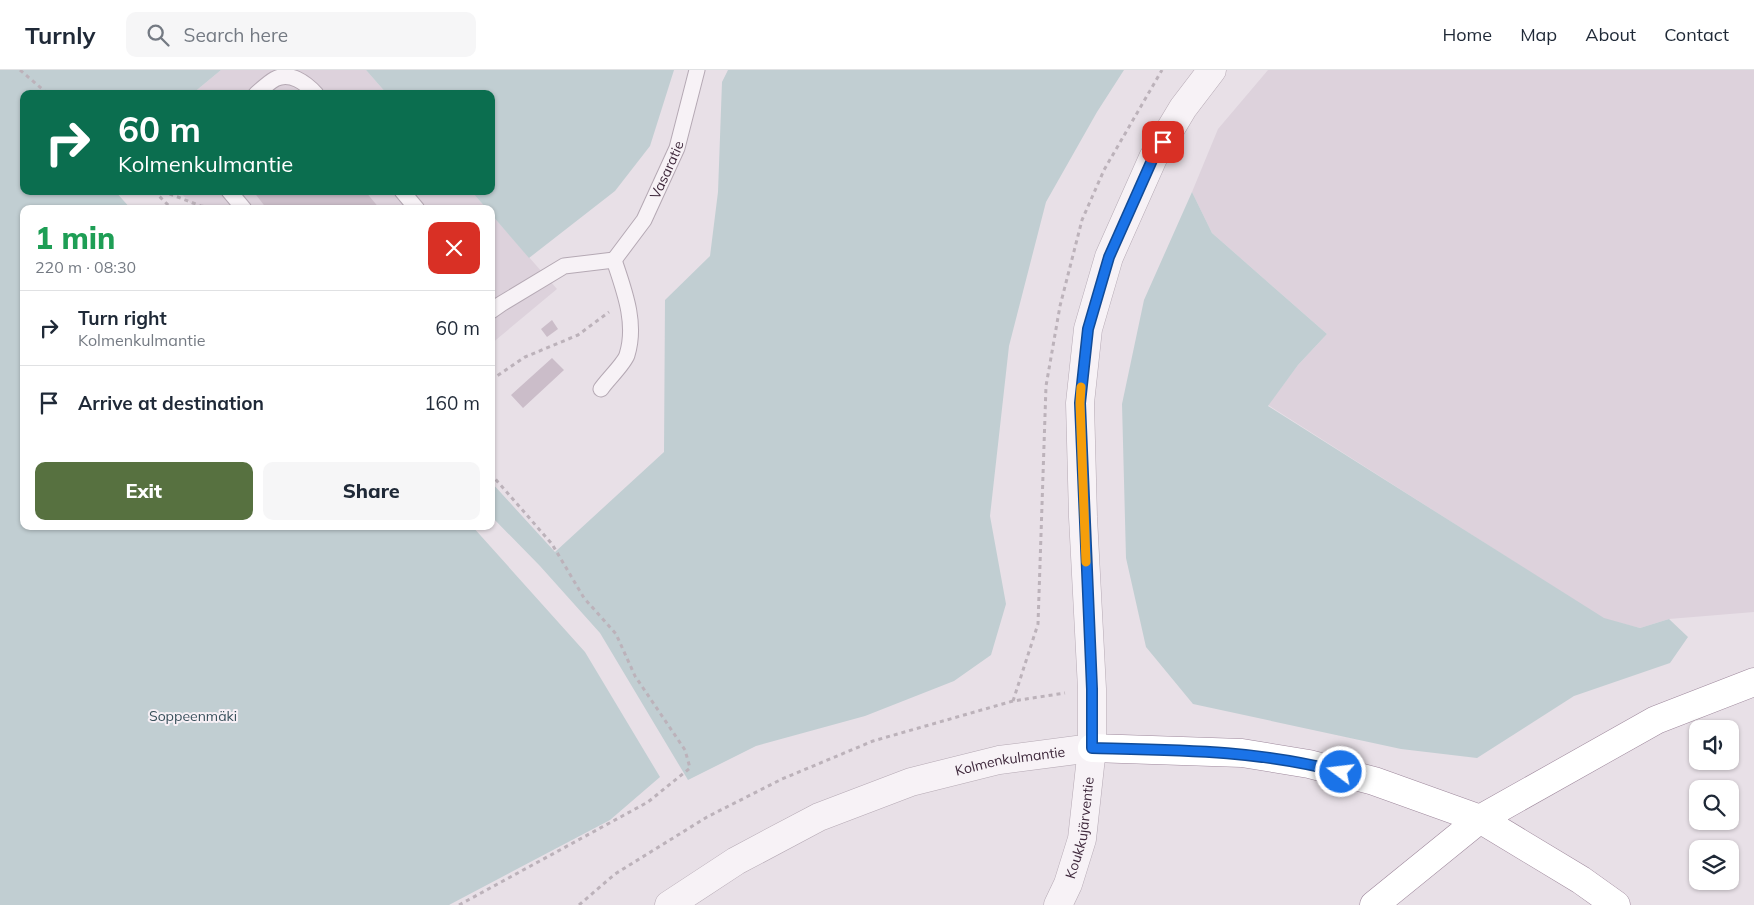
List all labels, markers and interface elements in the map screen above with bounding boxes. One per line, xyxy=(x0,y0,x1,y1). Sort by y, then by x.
search box xyxy=(126,12,476,57)
text: Turnly xyxy=(25,20,96,50)
icon: search xyxy=(144,21,172,49)
text: Search here xyxy=(184,23,288,47)
text: Home xyxy=(1442,23,1492,46)
text: Map xyxy=(1520,23,1557,46)
text: About xyxy=(1585,23,1636,46)
text: Contact xyxy=(1664,23,1729,46)
text: 60 m xyxy=(118,107,201,151)
icon: right xyxy=(35,110,100,175)
pin xyxy=(1142,121,1184,163)
icon: arrive xyxy=(1149,128,1177,156)
street label: Vasaratie xyxy=(646,139,687,202)
text: Kolmenkulmantie xyxy=(118,150,293,178)
text: 1 min xyxy=(35,219,115,257)
button: close xyxy=(428,222,480,274)
text: 220 m · 08:30 xyxy=(35,257,136,277)
text: Turn right xyxy=(78,306,167,330)
icon: right xyxy=(35,314,63,342)
text: 60 m xyxy=(436,316,480,340)
text: Kolmenkulmantie xyxy=(78,330,205,350)
icon: arrive xyxy=(35,389,63,417)
text: Arrive at destination xyxy=(78,391,264,415)
text: 160 m xyxy=(424,391,480,415)
button: Exit xyxy=(35,462,253,520)
button: Share xyxy=(263,462,480,520)
park label: Soppeenmäki xyxy=(149,707,237,725)
map controls xyxy=(1689,720,1739,890)
button: sound xyxy=(1689,720,1739,770)
street label: Kolmenkulmantie xyxy=(953,743,1066,780)
position arrow xyxy=(1314,745,1366,797)
street label: Koukkujärventie xyxy=(1061,776,1098,881)
button: search xyxy=(1689,780,1739,830)
button: layers xyxy=(1689,840,1739,890)

